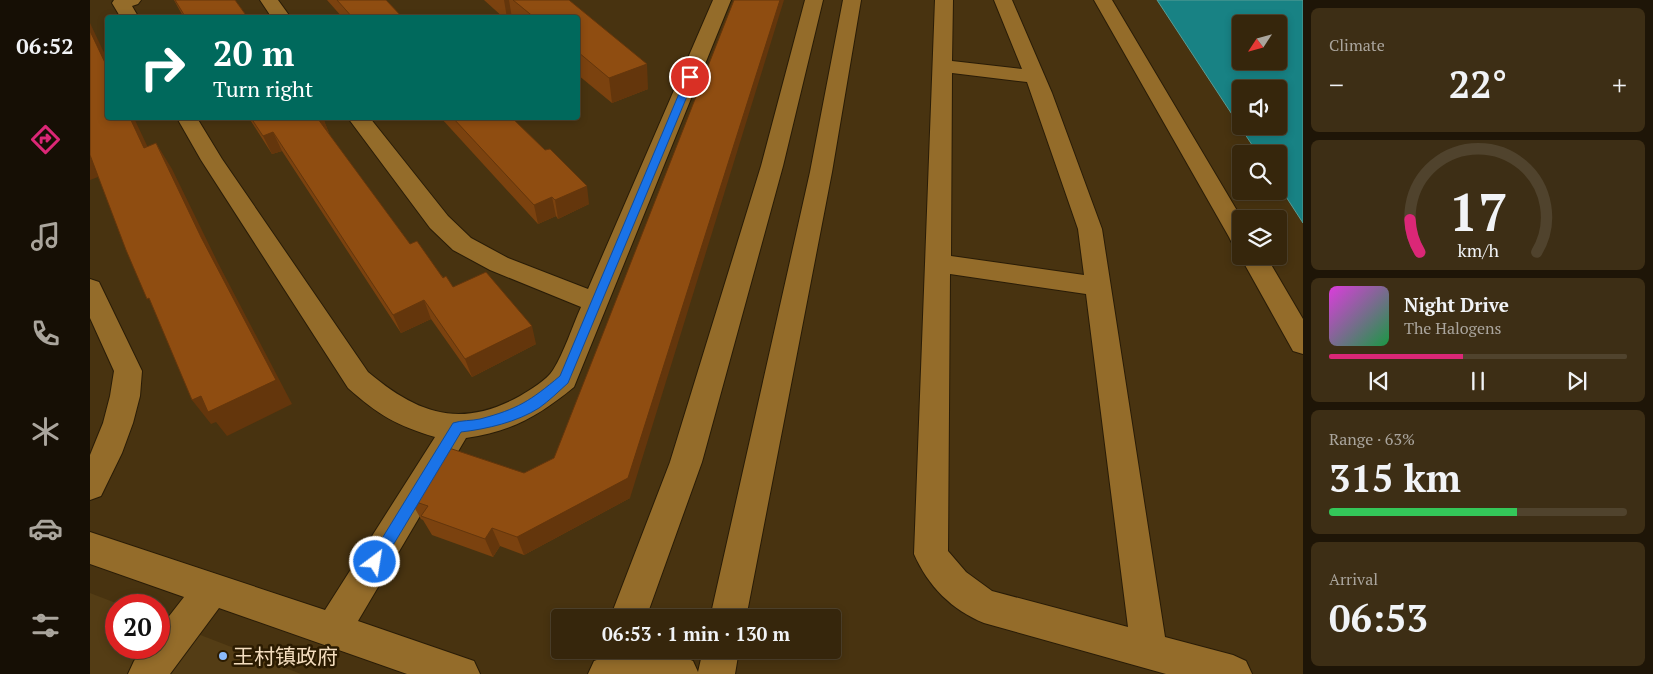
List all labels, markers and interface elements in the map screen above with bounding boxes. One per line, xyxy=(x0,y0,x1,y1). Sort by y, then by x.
north arrow xyxy=(1232,15,1288,70)
map controls xyxy=(1232,15,1287,265)
text: 20 m xyxy=(213,30,294,76)
text: 06:52 xyxy=(16,31,74,60)
text: Climate xyxy=(1329,34,1385,56)
icon: right xyxy=(130,35,195,100)
pin xyxy=(669,56,711,98)
text: 22° xyxy=(1449,59,1507,109)
icon: arrive xyxy=(676,63,704,91)
text: − xyxy=(1329,66,1344,103)
text: + xyxy=(1612,66,1627,103)
text: Turn right xyxy=(213,74,313,103)
button: sound xyxy=(1232,80,1287,135)
icon: directions xyxy=(28,122,63,157)
button: search xyxy=(1232,145,1287,200)
text: 17 xyxy=(1449,177,1507,246)
button: layers xyxy=(1232,210,1287,265)
icon: music xyxy=(28,219,63,254)
text: km/h xyxy=(1457,238,1499,262)
text: Night Drive xyxy=(1404,292,1509,317)
icon: phone xyxy=(28,316,63,351)
text: The Halogens xyxy=(1404,317,1502,339)
icon: previous xyxy=(1365,367,1393,395)
icon: pause xyxy=(1464,367,1492,395)
icon: next xyxy=(1563,367,1591,395)
icon: climate xyxy=(28,414,63,449)
text: Range · 63% xyxy=(1329,428,1415,450)
text: 315 km xyxy=(1329,453,1461,503)
icon: car xyxy=(28,511,63,546)
position arrow xyxy=(348,535,400,587)
text: Arrival xyxy=(1329,568,1378,590)
text: 06:53 xyxy=(1329,593,1428,643)
speed limit sign: 20 xyxy=(105,594,170,659)
icon: filters xyxy=(28,608,63,643)
text: 06:53 · 1 min · 130 m xyxy=(602,621,790,646)
place label: 王村镇政府 xyxy=(233,642,338,670)
marker: 王村镇政府 xyxy=(217,650,229,662)

